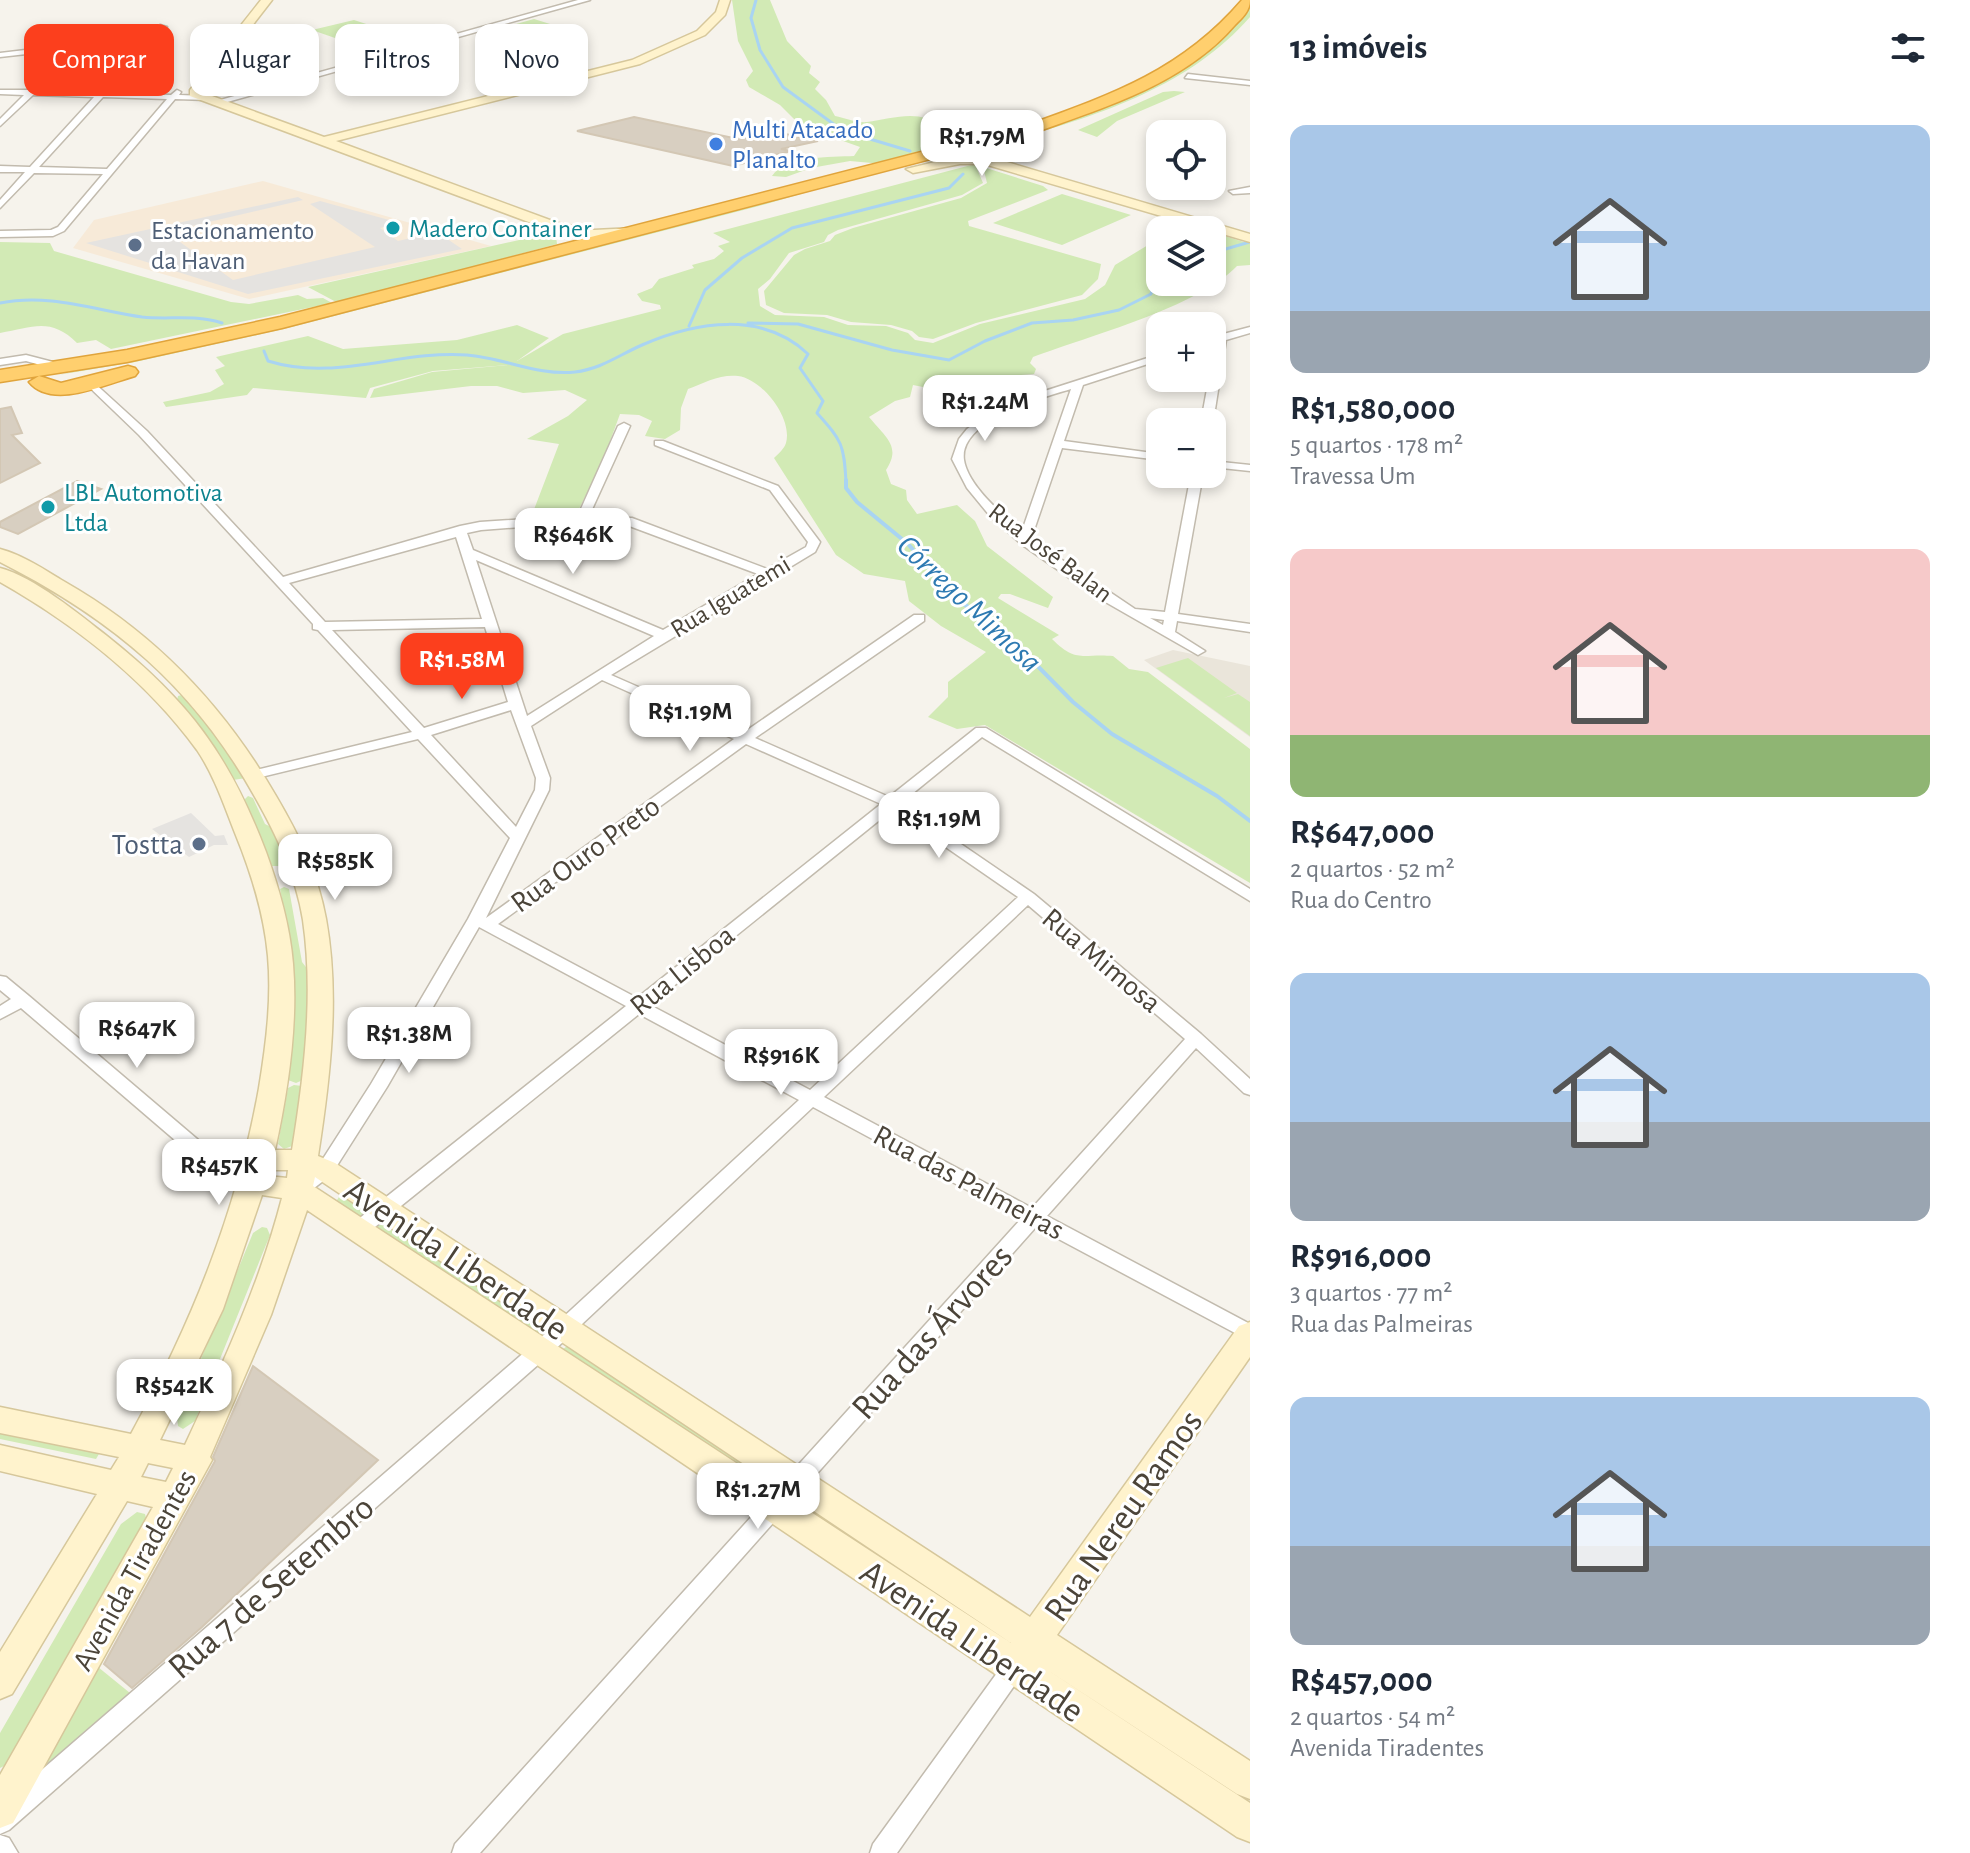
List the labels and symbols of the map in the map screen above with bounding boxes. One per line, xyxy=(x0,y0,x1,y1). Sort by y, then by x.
pin: R$1.79M xyxy=(908,110,1056,178)
place label: Multi Atacado Planalto xyxy=(732,117,873,173)
marker: Multi Atacado Planalto xyxy=(707,135,725,153)
place label: Madero Container xyxy=(409,216,592,242)
place label: Estacionamento da Havan xyxy=(151,218,314,274)
marker: Madero Container xyxy=(384,219,402,237)
marker: Estacionamento da Havan xyxy=(126,236,144,254)
pin: R$1.24M xyxy=(911,375,1059,443)
place label: LBL Automotiva Ltda xyxy=(64,480,223,536)
marker: LBL Automotiva Ltda xyxy=(39,498,57,516)
street label: Rua José Balan xyxy=(984,498,1117,607)
pin: R$646K xyxy=(508,508,638,576)
water label: Córrego Mimosa xyxy=(891,529,1048,678)
street label: Rua Iguatemi xyxy=(666,551,795,643)
pin: R$1.58M xyxy=(388,633,536,701)
pin: R$1.19M xyxy=(616,685,764,753)
street label: Rua Ouro Preto xyxy=(506,791,666,919)
pin: R$1.19M xyxy=(865,792,1013,860)
place label: Tostta xyxy=(111,830,183,860)
pin: R$585K xyxy=(270,834,400,902)
marker: Tostta xyxy=(190,835,208,853)
street label: Rua Mimosa xyxy=(1036,903,1166,1019)
street label: Rua Lisboa xyxy=(625,920,741,1022)
pin: R$647K xyxy=(72,1002,202,1070)
pin: R$1.38M xyxy=(335,1007,483,1075)
pin: R$916K xyxy=(716,1029,846,1097)
street label: Rua das Palmeiras xyxy=(868,1120,1069,1246)
pin: R$457K xyxy=(154,1139,284,1207)
street label: Avenida Liberdade xyxy=(338,1172,574,1348)
street label: Rua das Árvores xyxy=(843,1236,1020,1426)
pin: R$542K xyxy=(109,1359,239,1427)
street label: Rua Nereu Ramos xyxy=(1038,1404,1210,1628)
pin: R$1.27M xyxy=(684,1463,832,1531)
street label: Avenida Tiradentes xyxy=(67,1465,202,1676)
street label: Rua 7 de Setembro xyxy=(162,1489,381,1686)
street label: Avenida Liberdade xyxy=(854,1554,1090,1730)

